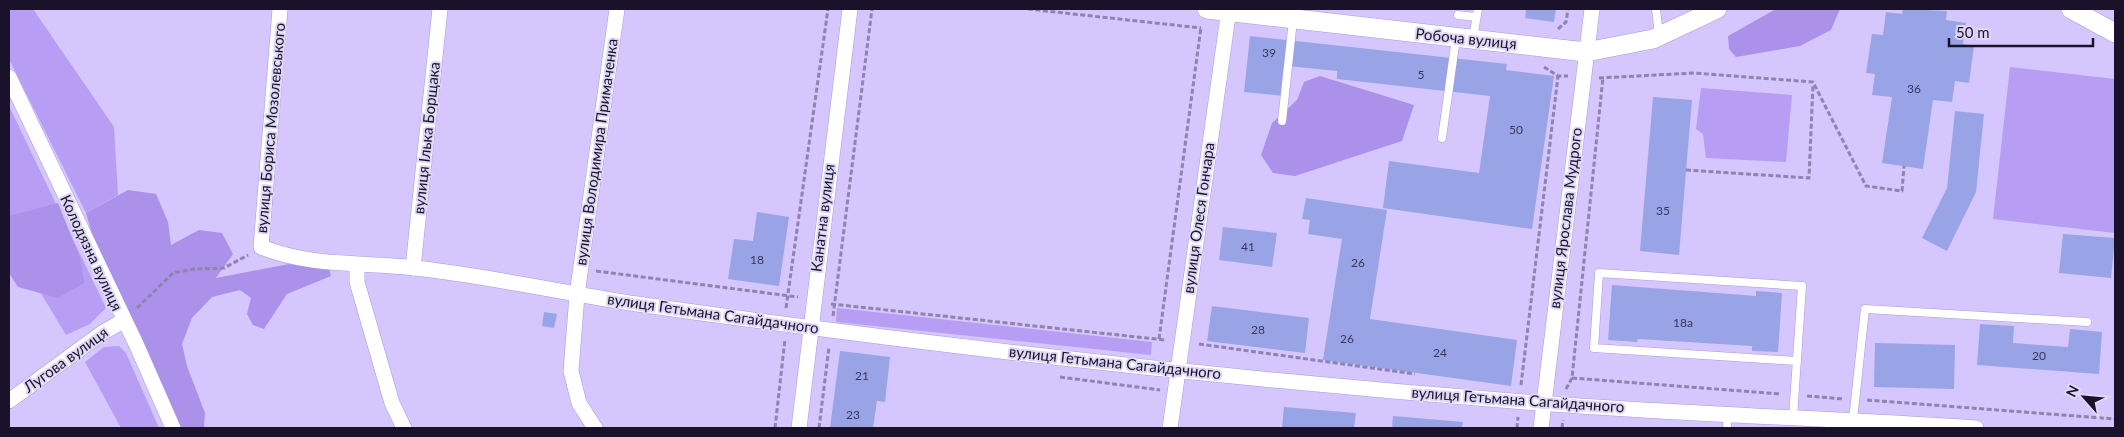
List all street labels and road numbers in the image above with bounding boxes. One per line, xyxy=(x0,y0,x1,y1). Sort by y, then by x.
street label: вулиця Бориса Мозолевського xyxy=(252,22,288,234)
street label: Робоча вулиця xyxy=(1415,24,1518,52)
street label: вулиця Володимира Примаченка xyxy=(571,37,621,266)
street label: вулиця Ілька Борщака xyxy=(409,61,443,215)
street label: вулиця Ярослава Мудрого xyxy=(1545,126,1585,309)
street label: вулиця Олеся Гончара xyxy=(1179,141,1217,294)
street label: Канатна вулиця xyxy=(806,163,838,273)
street label: Колодязна вулиця xyxy=(57,192,127,314)
street label: вулиця Гетьмана Сагайдачного xyxy=(606,289,820,337)
street label: Лугова вулиця xyxy=(19,323,111,396)
street label: вулиця Гетьмана Сагайдачного xyxy=(1008,342,1222,382)
street label: вулиця Гетьмана Сагайдачного xyxy=(1411,383,1625,415)

